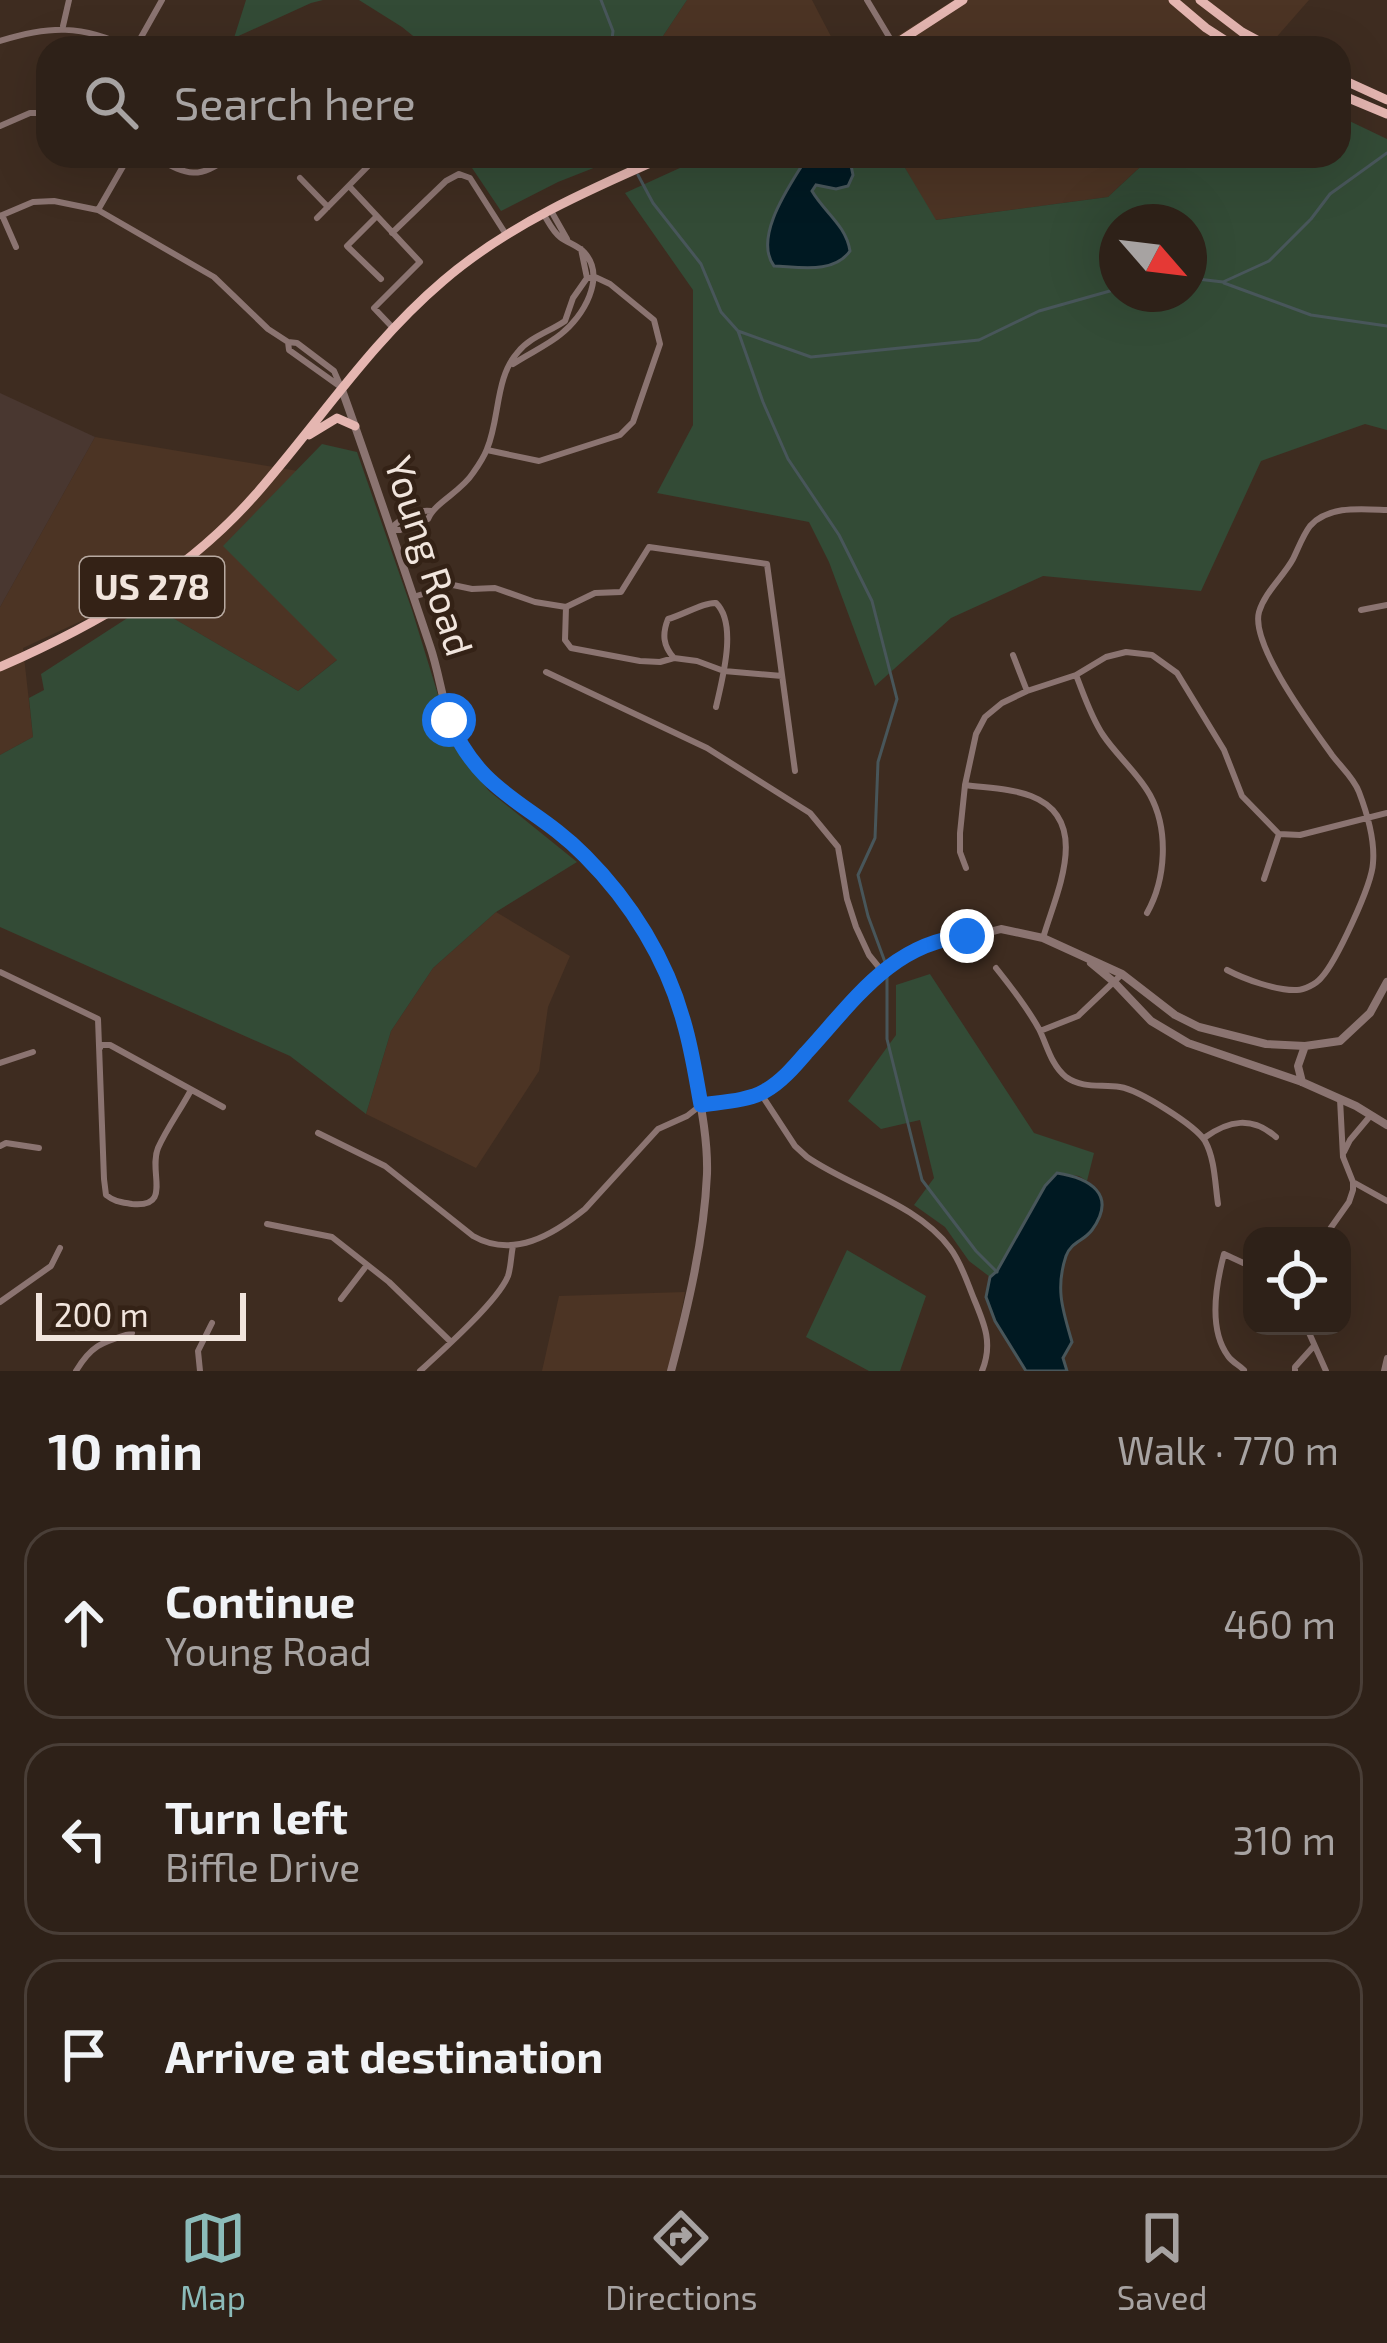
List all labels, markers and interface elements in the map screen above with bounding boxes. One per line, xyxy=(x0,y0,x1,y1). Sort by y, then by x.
search box xyxy=(36,36,1351,168)
icon: search xyxy=(78,69,144,135)
text: Search here xyxy=(174,75,416,129)
north arrow xyxy=(1099,204,1207,312)
street label: Young Road xyxy=(376,450,485,661)
road number: US 278 xyxy=(80,557,224,617)
route start xyxy=(422,693,476,747)
route end xyxy=(940,909,994,963)
map controls xyxy=(1243,1227,1351,1335)
button: locate xyxy=(1243,1227,1351,1335)
scale bar xyxy=(36,1287,246,1340)
text: 200 m xyxy=(54,1294,149,1334)
text: 10 min xyxy=(48,1419,203,1480)
text: Walk · 770 m xyxy=(1117,1426,1339,1473)
text: Continue xyxy=(165,1573,355,1627)
icon: ahead xyxy=(51,1590,117,1656)
text: 460 m xyxy=(1223,1600,1336,1647)
text: Young Road xyxy=(165,1627,372,1674)
text: Turn left xyxy=(165,1789,348,1843)
icon: left xyxy=(51,1806,117,1872)
text: 310 m xyxy=(1232,1816,1336,1863)
text: Biffle Drive xyxy=(165,1843,360,1890)
icon: arrive xyxy=(51,2022,117,2088)
text: Arrive at destination xyxy=(165,2028,603,2082)
tab: Map xyxy=(180,2205,246,2317)
tab: Directions xyxy=(605,2205,757,2317)
tab: Saved xyxy=(1117,2205,1207,2317)

